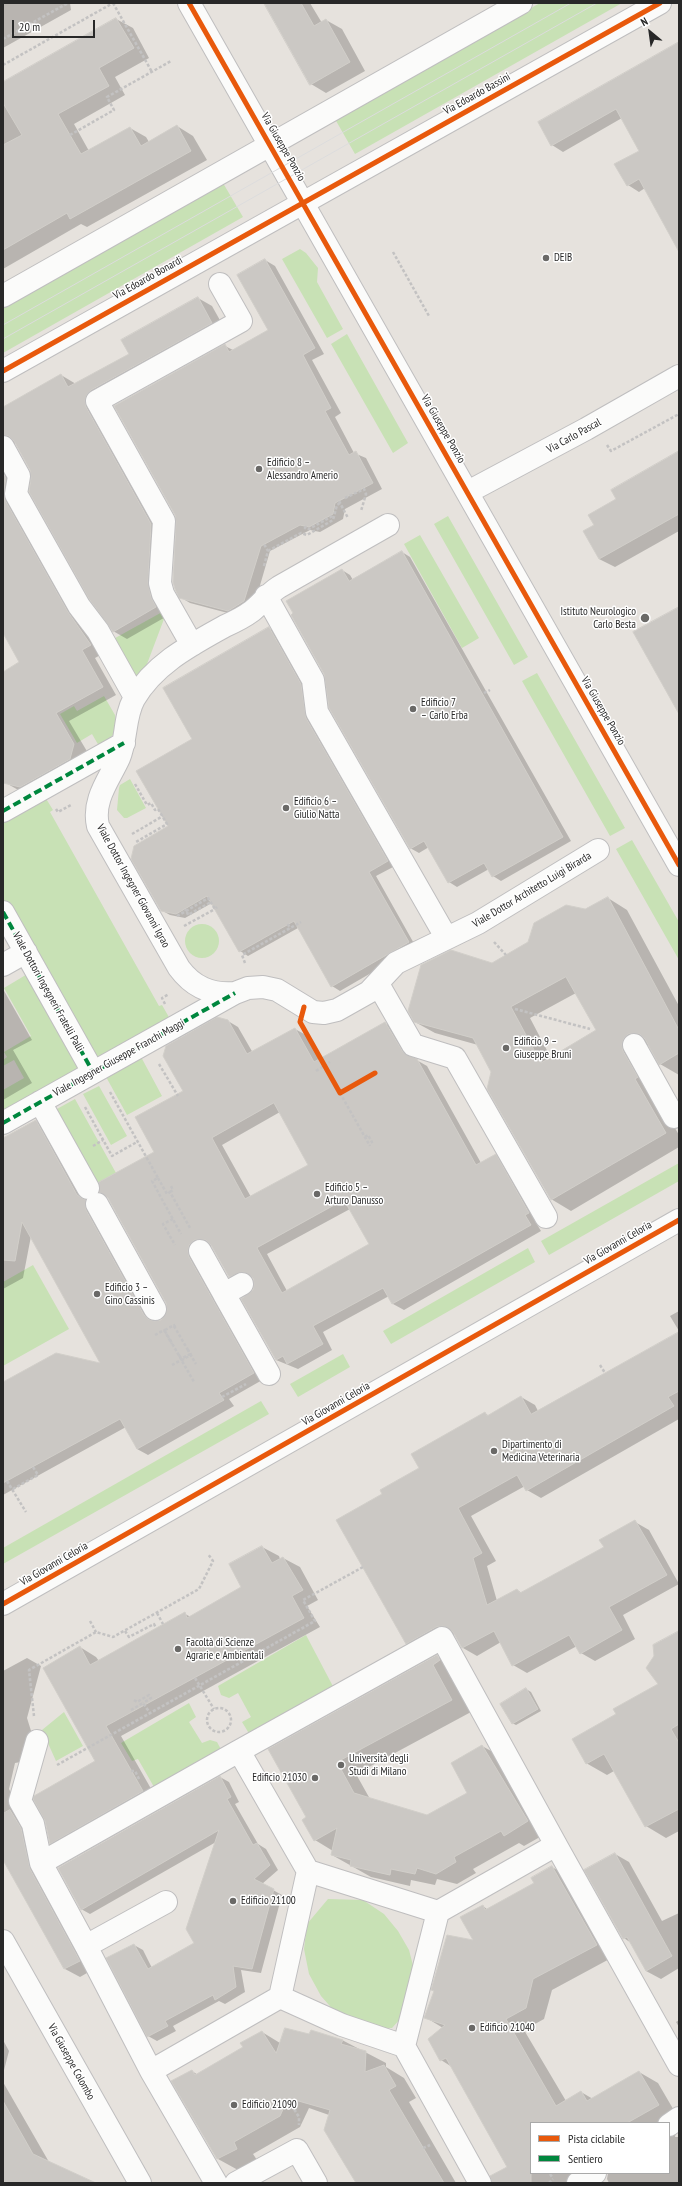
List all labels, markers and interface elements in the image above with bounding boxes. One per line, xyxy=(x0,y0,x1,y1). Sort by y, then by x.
scale bar xyxy=(14,12,97,38)
north arrow xyxy=(630,12,670,52)
text: N xyxy=(638,14,650,29)
text: 20 m xyxy=(19,19,40,34)
street label: Via Edoardo Bassini xyxy=(441,70,513,118)
street label: Via Giuseppe Ponzio xyxy=(258,110,308,184)
place label: DEIB xyxy=(554,251,572,265)
marker: DEIB xyxy=(541,253,551,263)
street label: Via Edoardo Bonardi xyxy=(111,254,185,302)
street label: Via Giuseppe Ponzio xyxy=(418,392,468,466)
street label: Via Carlo Pascal xyxy=(545,416,603,456)
place label: Edificio 8 – Alessandro Amerio xyxy=(267,456,338,482)
marker: Edificio 8 – Alessandro Amerio xyxy=(254,464,264,474)
place label: Istituto Neurologico Carlo Besta xyxy=(561,605,636,631)
marker: Istituto Neurologico Carlo Besta xyxy=(639,612,651,624)
street label: Via Giuseppe Ponzio xyxy=(578,674,628,748)
place label: Edificio 7 – Carlo Erba xyxy=(421,696,468,722)
marker: Edificio 7 – Carlo Erba xyxy=(408,704,418,714)
place label: Edificio 6 – Giulio Natta xyxy=(294,795,339,821)
marker: Edificio 6 – Giulio Natta xyxy=(281,803,291,813)
street label: Viale Dottor Ingegner Giovanni Igrao xyxy=(94,822,172,950)
street label: Viale Dottor Architetto Luigi Birarda xyxy=(470,849,594,931)
street label: Viale Dottori Ingegneri Fratelli Palli xyxy=(10,930,86,1054)
street label: Viale Ingegner Giuseppe Franchi Maggi xyxy=(51,1016,187,1100)
place label: Edificio 9 – Giuseppe Bruni xyxy=(514,1035,571,1061)
marker: Edificio 9 – Giuseppe Bruni xyxy=(501,1043,511,1053)
place label: Edificio 5 – Arturo Danusso xyxy=(325,1181,383,1207)
marker: Edificio 5 – Arturo Danusso xyxy=(312,1189,322,1199)
street label: Via Giovanni Celoria xyxy=(582,1218,654,1268)
place label: Edificio 3 – Gino Cassinis xyxy=(105,1281,155,1307)
marker: Edificio 3 – Gino Cassinis xyxy=(92,1289,102,1299)
street label: Via Giovanni Celoria xyxy=(300,1379,372,1429)
place label: Dipartimento di Medicina Veterinaria xyxy=(502,1438,580,1464)
marker: Dipartimento di Medicina Veterinaria xyxy=(489,1446,499,1456)
street label: Via Giovanni Celoria xyxy=(18,1539,90,1589)
place label: Facoltà di Scienze Agrarie e Ambientali xyxy=(186,1636,264,1662)
marker: Facoltà di Scienze Agrarie e Ambientali xyxy=(173,1644,183,1654)
place label: Università degli Studi di Milano xyxy=(349,1752,409,1778)
marker: Università degli Studi di Milano xyxy=(336,1760,346,1770)
place label: Edificio 21030 xyxy=(252,1771,307,1785)
marker: Edificio 21030 xyxy=(310,1773,320,1783)
place label: Edificio 21100 xyxy=(241,1894,296,1908)
marker: Edificio 21100 xyxy=(228,1896,238,1906)
place label: Edificio 21040 xyxy=(480,2021,535,2035)
street label: Via Giuseppe Colombo xyxy=(45,2022,97,2102)
marker: Edificio 21040 xyxy=(467,2023,477,2033)
place label: Edificio 21090 xyxy=(242,2098,297,2112)
marker: Edificio 21090 xyxy=(229,2100,239,2110)
legend xyxy=(530,2122,670,2174)
text: Pista ciclabile xyxy=(568,2131,625,2146)
text: Sentiero xyxy=(568,2151,603,2166)

